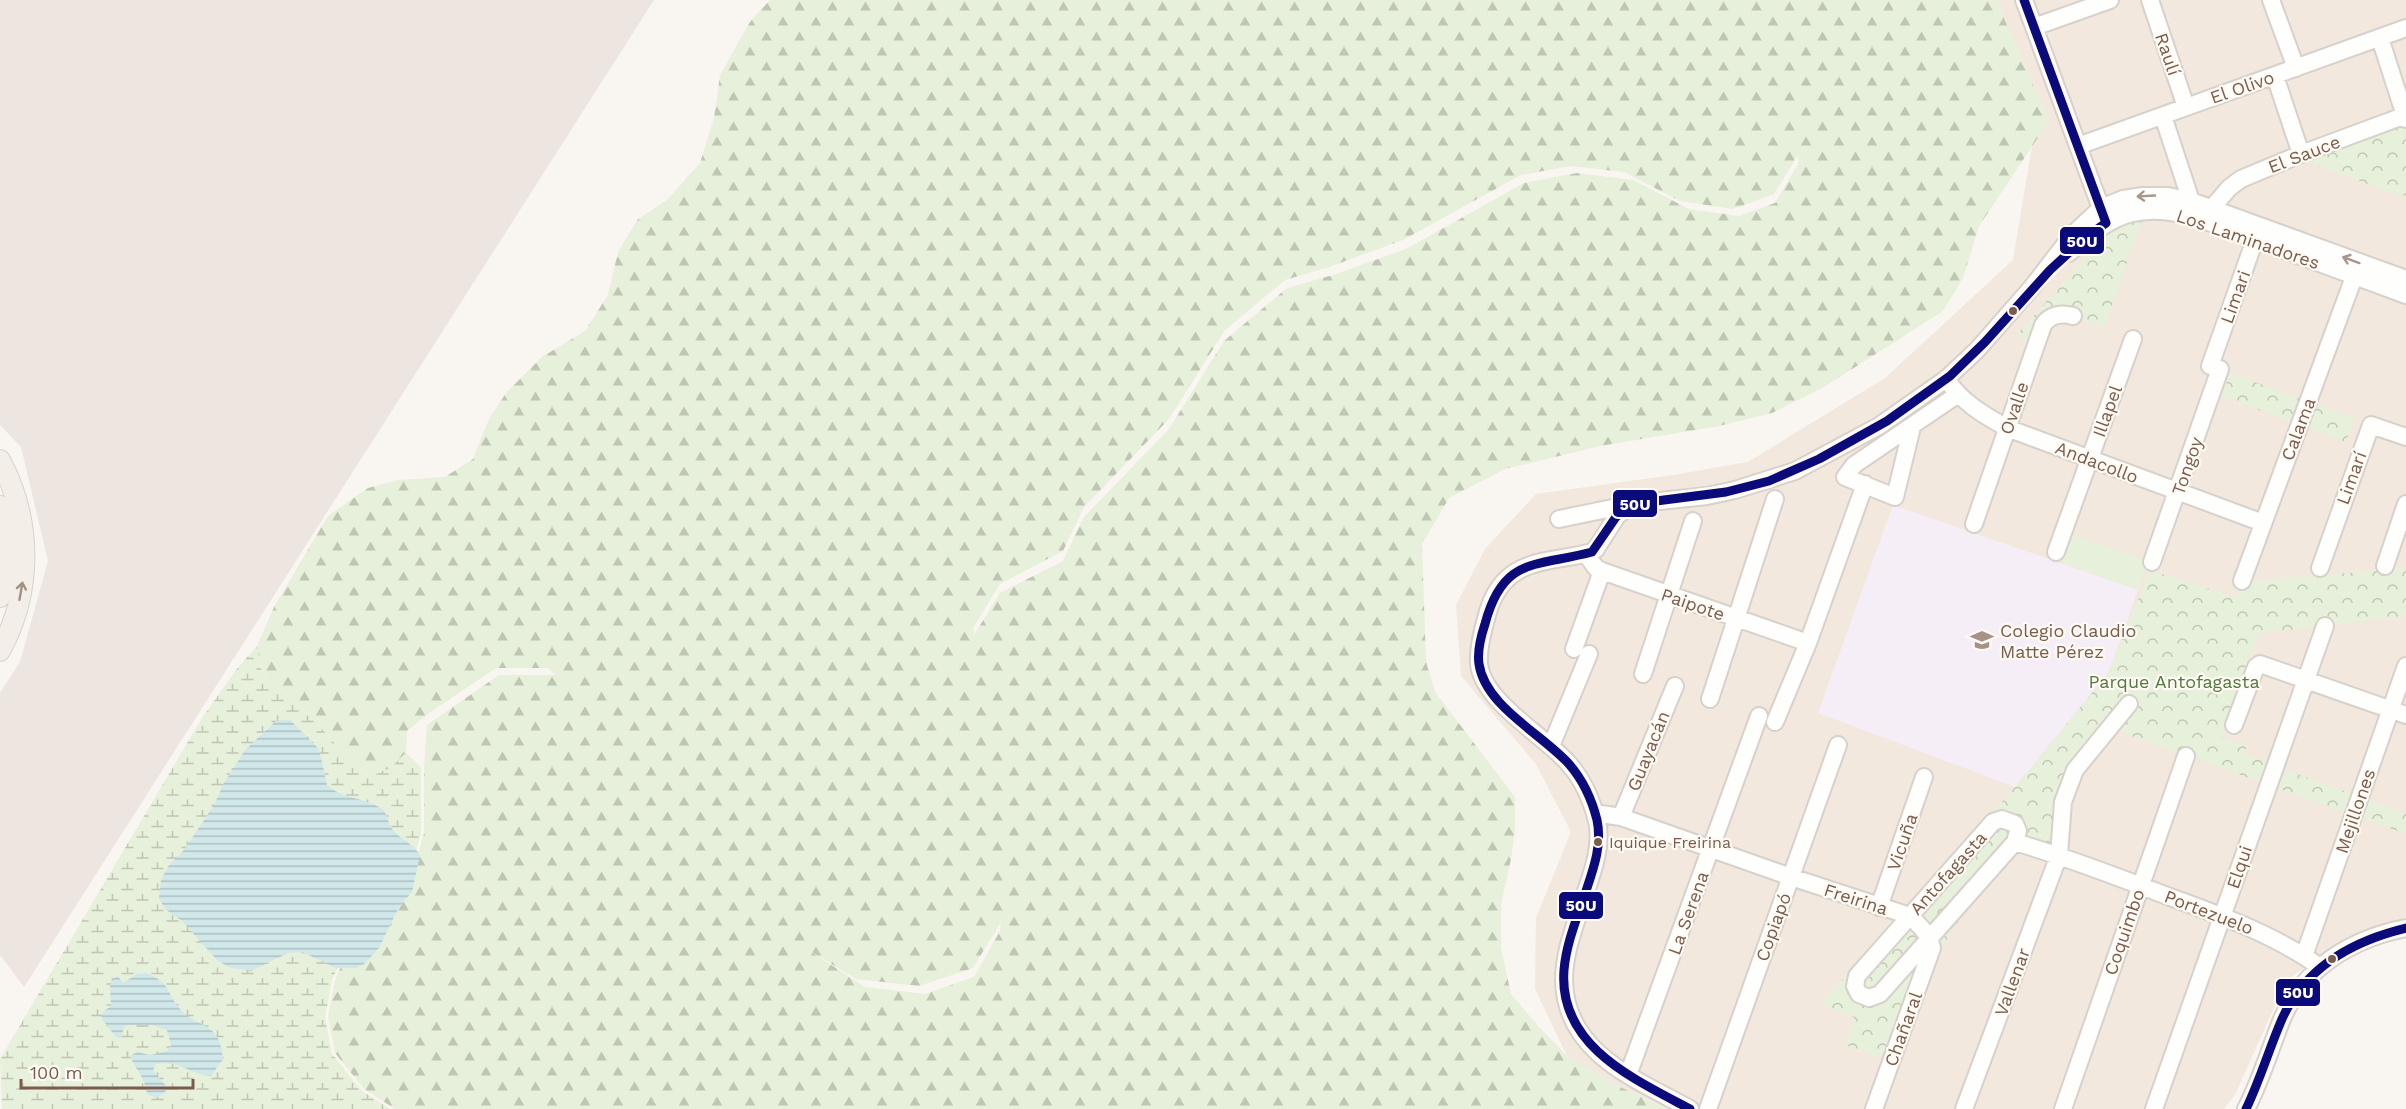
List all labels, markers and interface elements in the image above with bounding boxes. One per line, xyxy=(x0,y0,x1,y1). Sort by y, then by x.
street label: Raulí xyxy=(2151,30,2185,78)
street label: El Olivo xyxy=(2207,66,2277,108)
street label: El Sauce xyxy=(2265,131,2343,177)
one-way arrow xyxy=(2137,190,2156,201)
street label: Los Laminadores xyxy=(2174,205,2322,273)
line badge: 50U xyxy=(2059,226,2105,255)
text: 50U xyxy=(2067,232,2098,251)
one-way arrow xyxy=(2342,253,2361,264)
street label: Limari xyxy=(2216,268,2254,326)
unlabelled marker xyxy=(2007,305,2019,317)
street label: Ovalle xyxy=(1995,379,2033,437)
street label: Illapel xyxy=(2088,382,2126,440)
street label: Calama xyxy=(2276,395,2320,463)
street label: Tongoy xyxy=(2167,433,2207,498)
street label: Andacollo xyxy=(2053,437,2141,487)
street label: Limarí xyxy=(2332,448,2370,507)
line badge: 50U xyxy=(1612,489,1658,518)
text: 50U xyxy=(1620,495,1651,514)
one-way arrow xyxy=(16,582,27,601)
street label: Paipote xyxy=(1658,583,1728,625)
place label: Colegio Claudio Matte Pérez xyxy=(2000,620,2136,662)
school or university icon: Colegio Claudio Matte Pérez xyxy=(1969,627,1995,653)
park label: Parque Antofagasta xyxy=(2088,671,2260,692)
street label: Guayacán xyxy=(1622,708,1674,794)
street label: Mejillones xyxy=(2331,766,2379,856)
street label: Vicuña xyxy=(1882,811,1922,873)
street label: Antofagasta xyxy=(1905,827,1991,919)
place label: Iquique Freirina xyxy=(1609,833,1731,852)
marker: Iquique Freirina xyxy=(1592,836,1604,848)
street label: Elqui xyxy=(2222,843,2256,891)
street label: La Serena xyxy=(1663,868,1713,958)
street label: Freirina xyxy=(1821,879,1891,919)
street label: Portezuelo xyxy=(2161,885,2257,939)
street label: Coquimbo xyxy=(2099,886,2149,978)
street label: Copiapó xyxy=(1751,890,1795,964)
line badge: 50U xyxy=(1558,891,1604,920)
text: 50U xyxy=(1566,896,1597,915)
street label: Vallenar xyxy=(1990,945,2034,1019)
unlabelled marker xyxy=(2326,953,2338,965)
line badge: 50U xyxy=(2275,978,2321,1007)
text: 50U xyxy=(2283,983,2314,1002)
street label: Chañaral xyxy=(1880,988,1926,1069)
scale bar xyxy=(21,1052,194,1090)
text: 100 m xyxy=(30,1062,83,1083)

